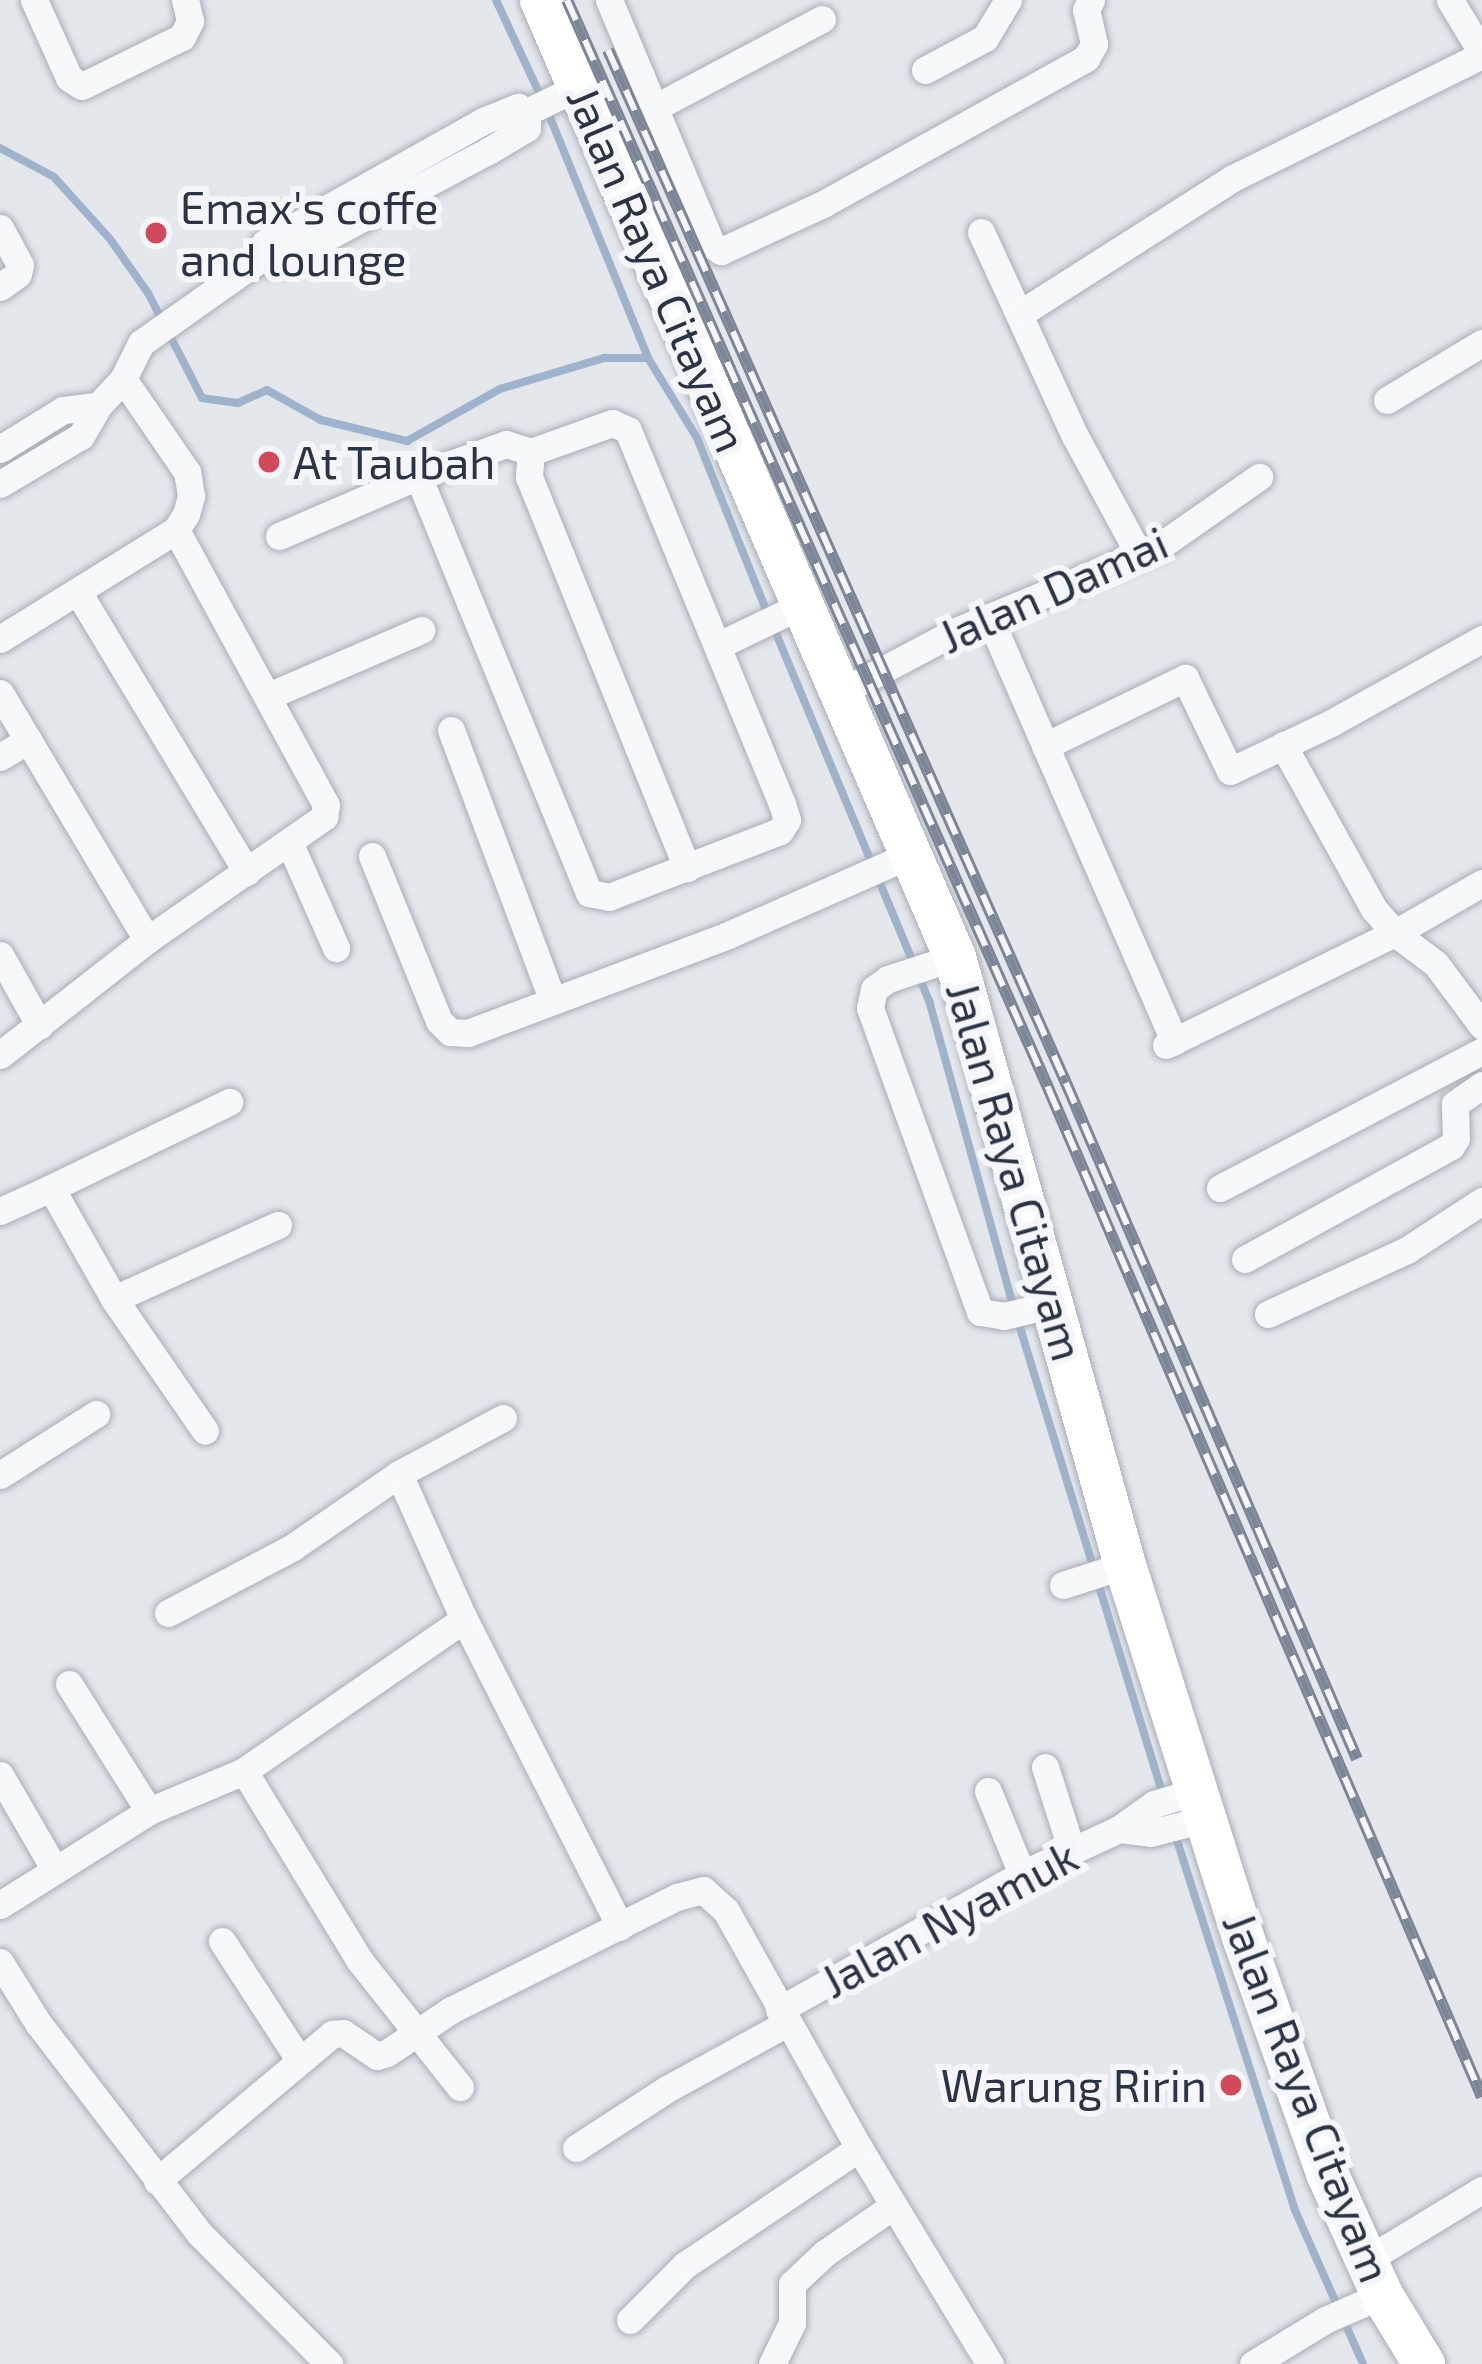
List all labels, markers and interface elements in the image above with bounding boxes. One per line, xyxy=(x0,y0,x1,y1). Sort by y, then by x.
street label: Jalan Raya Citayam xyxy=(557,78,759,460)
place label: Emax's coffe and lounge xyxy=(180,180,438,286)
marker: Emax's coffe and lounge xyxy=(143,220,169,246)
place label: At Taubah xyxy=(293,435,496,489)
marker: At Taubah xyxy=(256,449,282,475)
street label: Jalan Damai xyxy=(931,515,1175,663)
street label: Jalan Raya Citayam xyxy=(936,975,1096,1367)
street label: Jalan Nyamuk xyxy=(812,1828,1086,2008)
street label: Jalan Raya Citayam xyxy=(1213,1905,1403,2289)
place label: Warung Ririn xyxy=(941,2058,1207,2112)
marker: Warung Ririn xyxy=(1218,2072,1244,2098)

